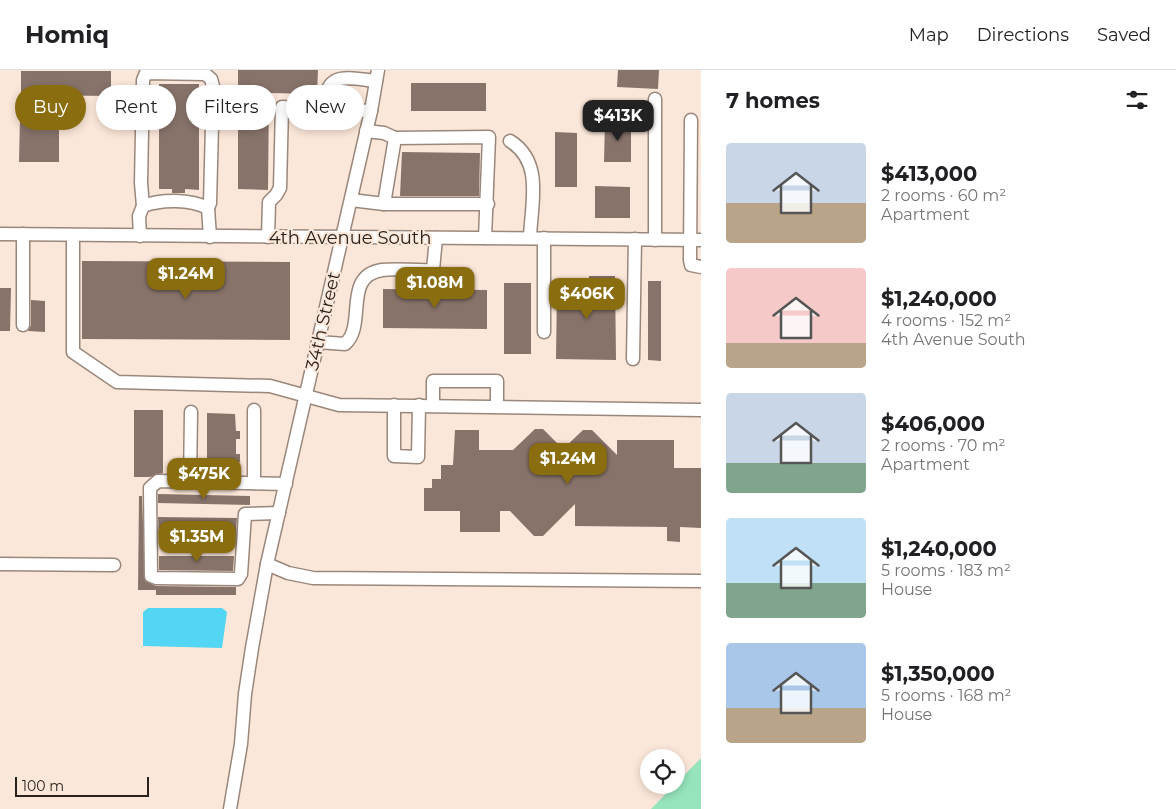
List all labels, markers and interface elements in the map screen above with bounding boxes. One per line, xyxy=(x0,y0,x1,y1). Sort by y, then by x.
text: Homiq xyxy=(25,20,109,49)
text: Map xyxy=(909,24,949,46)
text: Directions xyxy=(977,24,1069,46)
text: Saved xyxy=(1097,24,1151,46)
chip: Buy xyxy=(15,85,86,130)
chip: Rent xyxy=(96,85,176,130)
chip: Filters xyxy=(186,85,276,130)
chip: New xyxy=(286,85,364,130)
icon: filters xyxy=(1123,86,1151,114)
text: 7 homes xyxy=(726,88,820,113)
pin: $413K xyxy=(583,100,653,142)
text: $413K xyxy=(594,106,642,125)
text: $413,000 xyxy=(881,161,977,186)
icon: home xyxy=(766,163,826,223)
text: 2 rooms · 60 m² xyxy=(881,186,1006,205)
text: Apartment xyxy=(881,205,970,224)
street label: 4th Avenue South xyxy=(269,227,431,249)
pin: $1.24M xyxy=(145,258,227,300)
text: $1.24M xyxy=(158,264,214,283)
pin: $1.08M xyxy=(394,266,476,309)
street label: 34th Street xyxy=(301,269,345,373)
text: $1.08M xyxy=(406,273,464,292)
pin: $406K xyxy=(552,278,622,320)
text: $406K xyxy=(560,284,614,303)
text: $1,240,000 xyxy=(881,286,997,311)
icon: home xyxy=(766,288,826,348)
text: 4 rooms · 152 m² xyxy=(881,311,1011,330)
text: 4th Avenue South xyxy=(881,330,1026,349)
text: $406,000 xyxy=(881,411,985,436)
icon: home xyxy=(766,413,826,473)
text: 2 rooms · 70 m² xyxy=(881,436,1006,455)
pin: $1.24M xyxy=(527,442,609,485)
text: $1.24M xyxy=(540,449,596,468)
text: Apartment xyxy=(881,455,970,474)
pin: $475K xyxy=(169,458,239,500)
text: $475K xyxy=(178,464,230,483)
pin: $1.35M xyxy=(156,520,238,563)
text: $1.35M xyxy=(170,527,224,546)
text: $1,240,000 xyxy=(881,536,997,561)
icon: home xyxy=(766,538,826,598)
text: 5 rooms · 183 m² xyxy=(881,561,1011,580)
text: House xyxy=(881,580,932,599)
text: $1,350,000 xyxy=(881,661,995,686)
icon: home xyxy=(766,663,826,723)
text: 5 rooms · 168 m² xyxy=(881,686,1012,705)
text: House xyxy=(881,705,932,724)
map controls xyxy=(640,749,685,794)
button: locate xyxy=(640,749,685,794)
scale bar xyxy=(15,774,149,797)
text: 100 m xyxy=(22,777,64,795)

